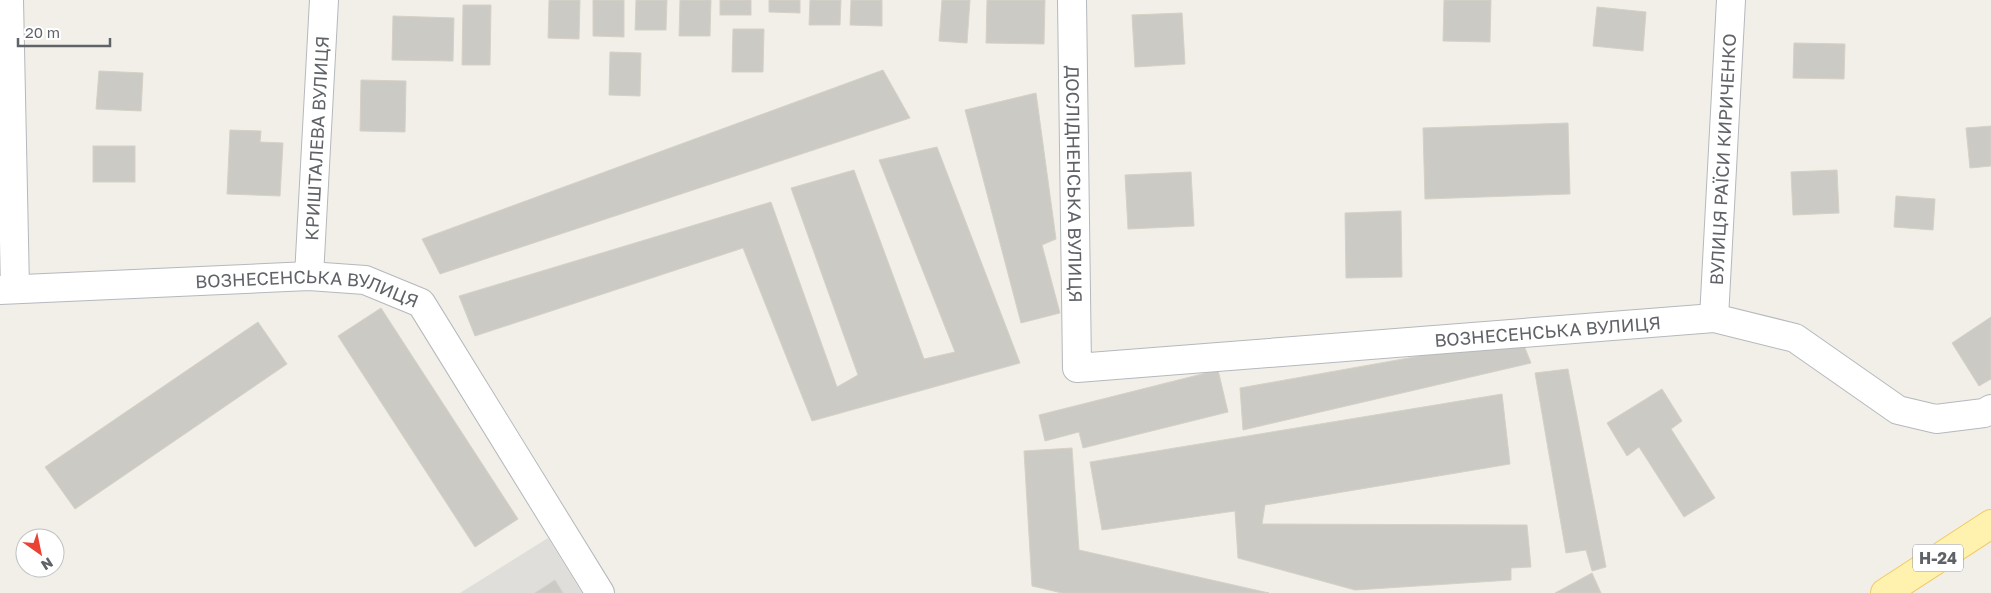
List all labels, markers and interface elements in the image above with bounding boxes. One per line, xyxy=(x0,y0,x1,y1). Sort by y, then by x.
scale bar xyxy=(18,15,110,47)
text: 20 m xyxy=(25,23,60,41)
street label: ВУЛИЦЯ РАЇСИ КИРИЧЕНКО xyxy=(1705,33,1740,286)
street label: КРИШТАЛЕВА ВУЛИЦЯ xyxy=(300,35,333,241)
street label: ДОСЛІДНЕНСЬКА ВУЛИЦЯ xyxy=(1062,65,1087,303)
street label: ВОЗНЕСЕНСЬКА ВУЛИЦЯ xyxy=(195,265,422,312)
street label: ВОЗНЕСЕНСЬКА ВУЛИЦЯ xyxy=(1433,311,1662,351)
north arrow xyxy=(15,528,65,578)
road number: Н-24 xyxy=(1913,544,1963,572)
text: N xyxy=(38,554,56,574)

